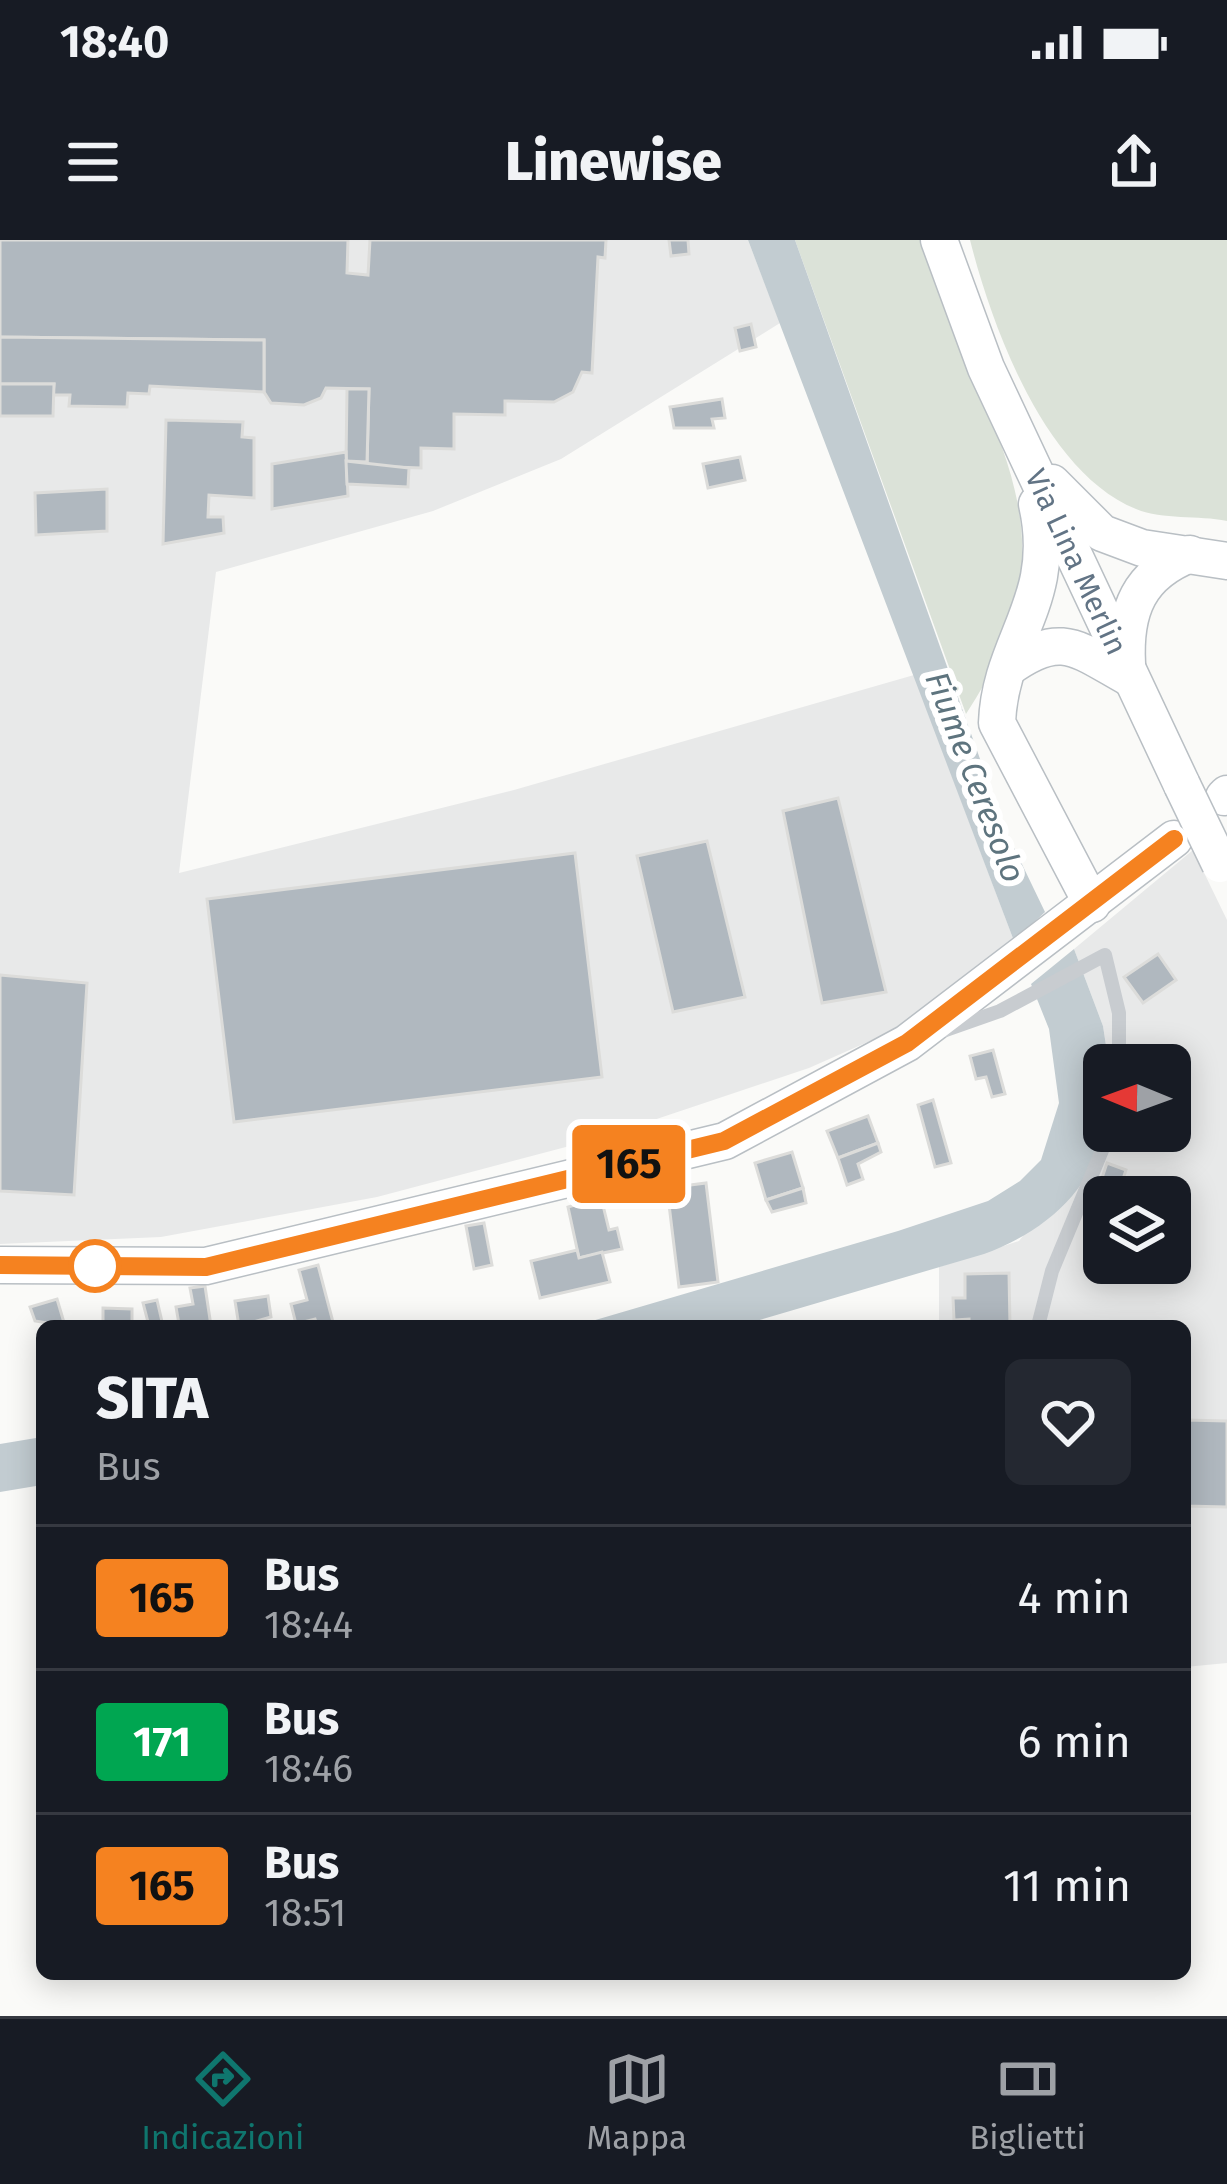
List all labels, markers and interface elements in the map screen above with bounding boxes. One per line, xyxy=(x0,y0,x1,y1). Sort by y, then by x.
text: 18:40 xyxy=(60,15,169,69)
icon: menu xyxy=(60,129,126,195)
icon: share xyxy=(1101,129,1167,195)
text: Linewise xyxy=(505,130,722,194)
street label: Via Lina Merlin xyxy=(1017,463,1135,661)
water label: Fiume Ceresolo xyxy=(916,666,1034,888)
north arrow xyxy=(1083,1044,1191,1152)
map controls xyxy=(1083,1044,1191,1284)
line badge: 165 xyxy=(560,1125,698,1203)
text: 165 xyxy=(596,1139,662,1189)
button: layers xyxy=(1083,1176,1191,1284)
unlabelled marker xyxy=(70,1241,120,1291)
button: heart xyxy=(1005,1359,1131,1485)
text: SITA xyxy=(96,1365,208,1433)
text: Bus xyxy=(96,1444,161,1490)
text: Bus xyxy=(264,1548,339,1602)
text: 4 min xyxy=(1018,1571,1131,1625)
text: 165 xyxy=(129,1573,195,1623)
text: 18:44 xyxy=(264,1602,353,1648)
text: Bus xyxy=(264,1692,339,1746)
text: 6 min xyxy=(1017,1715,1131,1769)
text: 171 xyxy=(133,1717,191,1767)
text: 18:46 xyxy=(264,1746,353,1792)
text: Bus xyxy=(264,1836,339,1890)
text: 11 min xyxy=(1003,1859,1131,1913)
text: 165 xyxy=(129,1861,195,1911)
text: 18:51 xyxy=(264,1890,346,1936)
tab: Indicazioni xyxy=(141,2046,304,2158)
tab: Mappa xyxy=(587,2046,687,2158)
tab: Biglietti xyxy=(969,2046,1086,2158)

